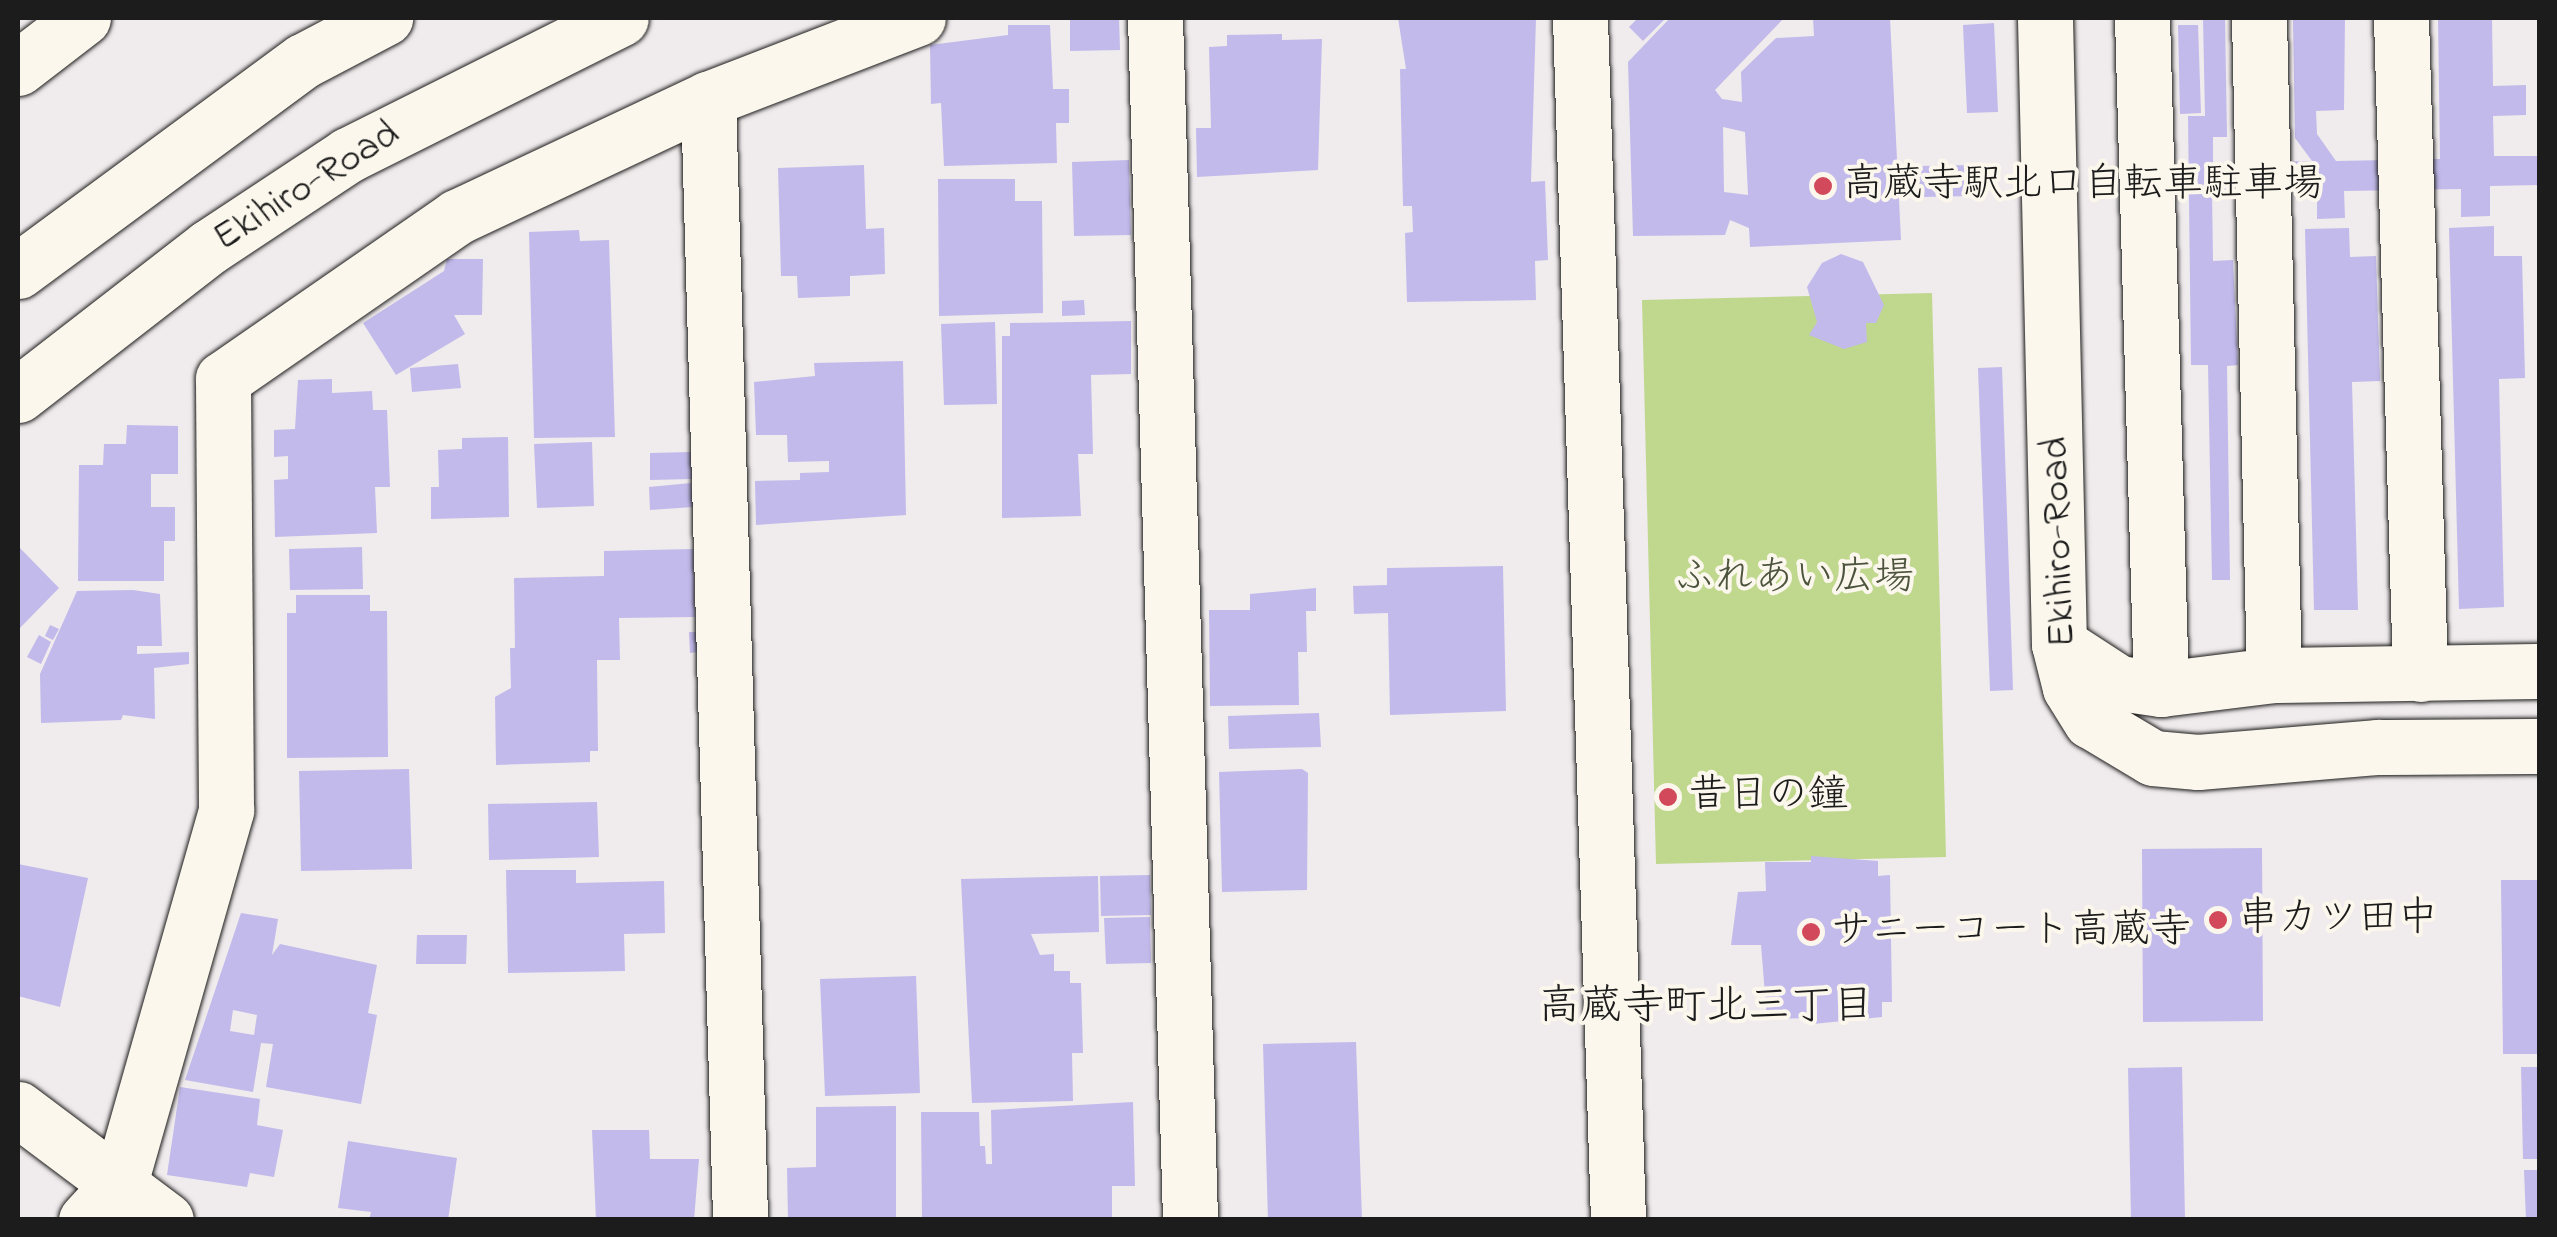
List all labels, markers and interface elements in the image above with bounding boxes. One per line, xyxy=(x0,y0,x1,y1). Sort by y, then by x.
street label: Ekihiro-Road xyxy=(205,111,409,263)
place label: 高蔵寺駅北口自転車駐車場 xyxy=(1843,162,2323,210)
marker: 高蔵寺駅北口自転車駐車場 xyxy=(1812,175,1834,197)
street label: Ekihiro-Road xyxy=(2032,436,2088,648)
park label: ふれあい広場 xyxy=(1674,555,1914,603)
place label: 昔日の鐘 xyxy=(1688,773,1848,821)
marker: 昔日の鐘 xyxy=(1657,786,1679,808)
place label: 串カツ田中 xyxy=(2238,896,2438,944)
place label: サニーコート高蔵寺 xyxy=(1831,908,2190,956)
marker: 串カツ田中 xyxy=(2207,909,2229,931)
marker: サニーコート高蔵寺 xyxy=(1800,921,1822,943)
district label: 高蔵寺町北三丁目 xyxy=(1538,983,1874,1033)

